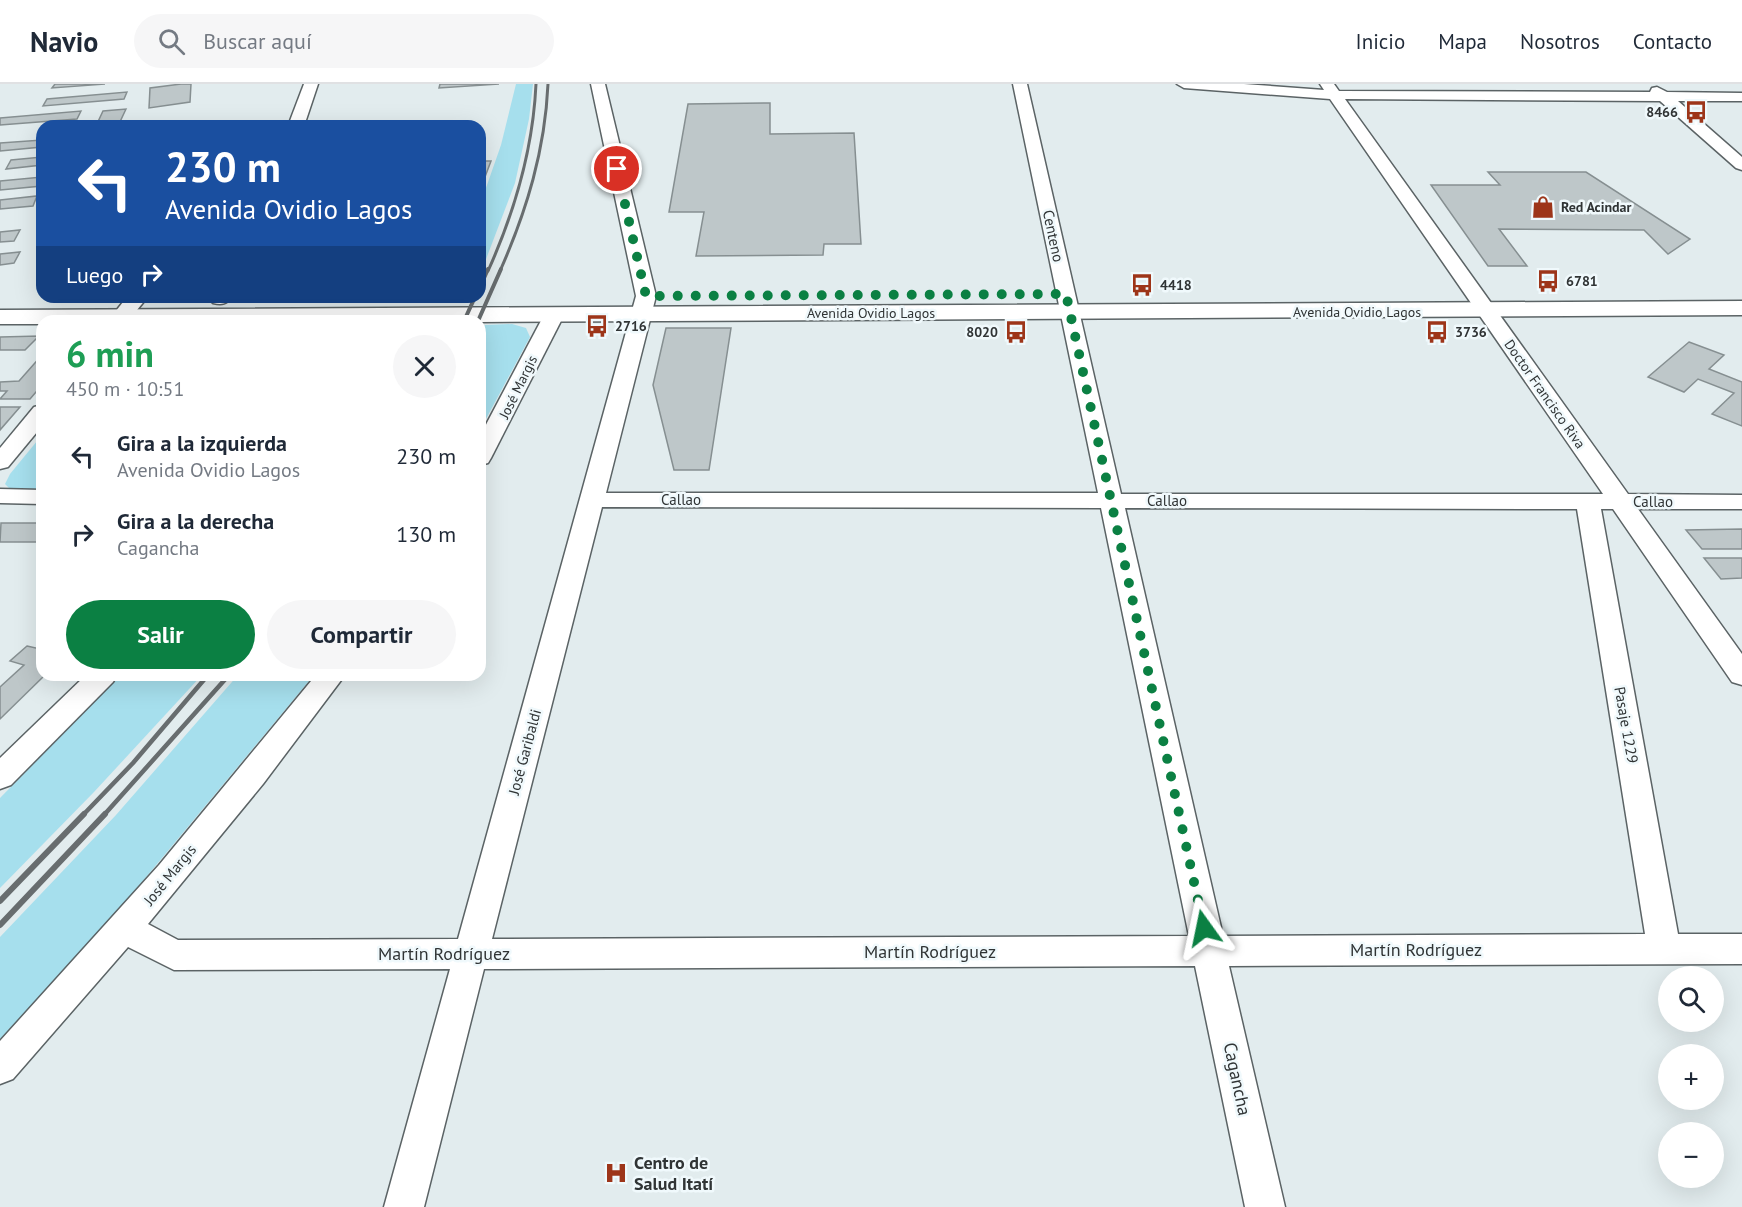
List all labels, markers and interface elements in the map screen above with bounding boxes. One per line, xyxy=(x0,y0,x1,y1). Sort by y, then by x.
search box xyxy=(134,14,554,68)
text: Navio xyxy=(30,23,98,60)
icon: search xyxy=(155,25,188,58)
text: Buscar aquí xyxy=(203,27,312,55)
text: Inicio xyxy=(1356,28,1405,55)
text: Mapa xyxy=(1438,28,1487,55)
text: Nosotros xyxy=(1520,28,1600,55)
text: Contacto xyxy=(1633,28,1712,55)
bus stop icon: 8466 xyxy=(1683,99,1709,125)
place label: 8466 xyxy=(1646,103,1678,121)
text: 230 m xyxy=(165,139,281,194)
pin xyxy=(591,143,642,194)
icon: left xyxy=(66,144,144,222)
icon: arrive xyxy=(600,152,633,185)
text: Avenida Ovidio Lagos xyxy=(165,192,412,226)
shop icon: Red Acindar xyxy=(1530,194,1556,220)
place label: Red Acindar xyxy=(1561,198,1632,216)
street label: Centeno xyxy=(1039,208,1068,264)
icon: right xyxy=(135,258,168,291)
text: Luego xyxy=(66,261,123,289)
bus stop icon: 6781 xyxy=(1535,268,1561,294)
bus stop icon: 4418 xyxy=(1129,272,1155,298)
place label: 6781 xyxy=(1566,272,1598,290)
place label: 4418 xyxy=(1160,276,1192,294)
street label: Avenida Ovidio Lagos xyxy=(1293,303,1421,321)
street label: Avenida Ovidio Lagos xyxy=(807,304,935,322)
bus stop icon: 2716 xyxy=(584,313,610,339)
place label: 2716 xyxy=(615,317,647,335)
bus stop icon: 8020 xyxy=(1003,319,1029,345)
bus stop icon: 3736 xyxy=(1424,319,1450,345)
place label: 8020 xyxy=(966,323,998,341)
place label: 3736 xyxy=(1455,323,1487,341)
text: 6 min xyxy=(66,330,154,377)
button: close xyxy=(393,335,456,398)
street label: Doctor Francisco Riva xyxy=(1501,336,1589,452)
street label: José Margis xyxy=(495,352,541,423)
text: 450 m · 10:51 xyxy=(66,376,184,402)
text: Gira a la izquierda xyxy=(117,429,287,457)
icon: left xyxy=(66,440,99,473)
text: 230 m xyxy=(396,442,456,470)
text: Avenida Ovidio Lagos xyxy=(117,457,300,483)
street label: Callao xyxy=(661,490,701,509)
street label: Callao xyxy=(1147,491,1187,510)
street label: Callao xyxy=(1633,492,1673,511)
text: Gira a la derecha xyxy=(117,507,274,535)
icon: right xyxy=(66,518,99,551)
text: 130 m xyxy=(396,520,456,548)
text: Cagancha xyxy=(117,535,199,561)
button: Salir xyxy=(66,600,255,669)
button: Compartir xyxy=(267,600,456,669)
street label: Pasaje 1229 xyxy=(1610,685,1643,765)
street label: José Garibaldi xyxy=(504,707,545,798)
street label: José Margis xyxy=(139,840,200,910)
position arrow xyxy=(1172,896,1236,960)
street label: Martín Rodríguez xyxy=(1350,938,1482,961)
street label: Martín Rodríguez xyxy=(864,940,996,963)
street label: Martín Rodríguez xyxy=(378,942,510,965)
map controls xyxy=(1658,966,1724,1188)
button: search xyxy=(1658,966,1724,1032)
street label: Cagancha xyxy=(1219,1040,1256,1118)
button: + xyxy=(1658,1044,1724,1110)
button: − xyxy=(1658,1122,1724,1188)
place label: Centro de Salud Itatí xyxy=(634,1151,713,1195)
hospital icon: Centro de Salud Itatí xyxy=(603,1160,629,1186)

